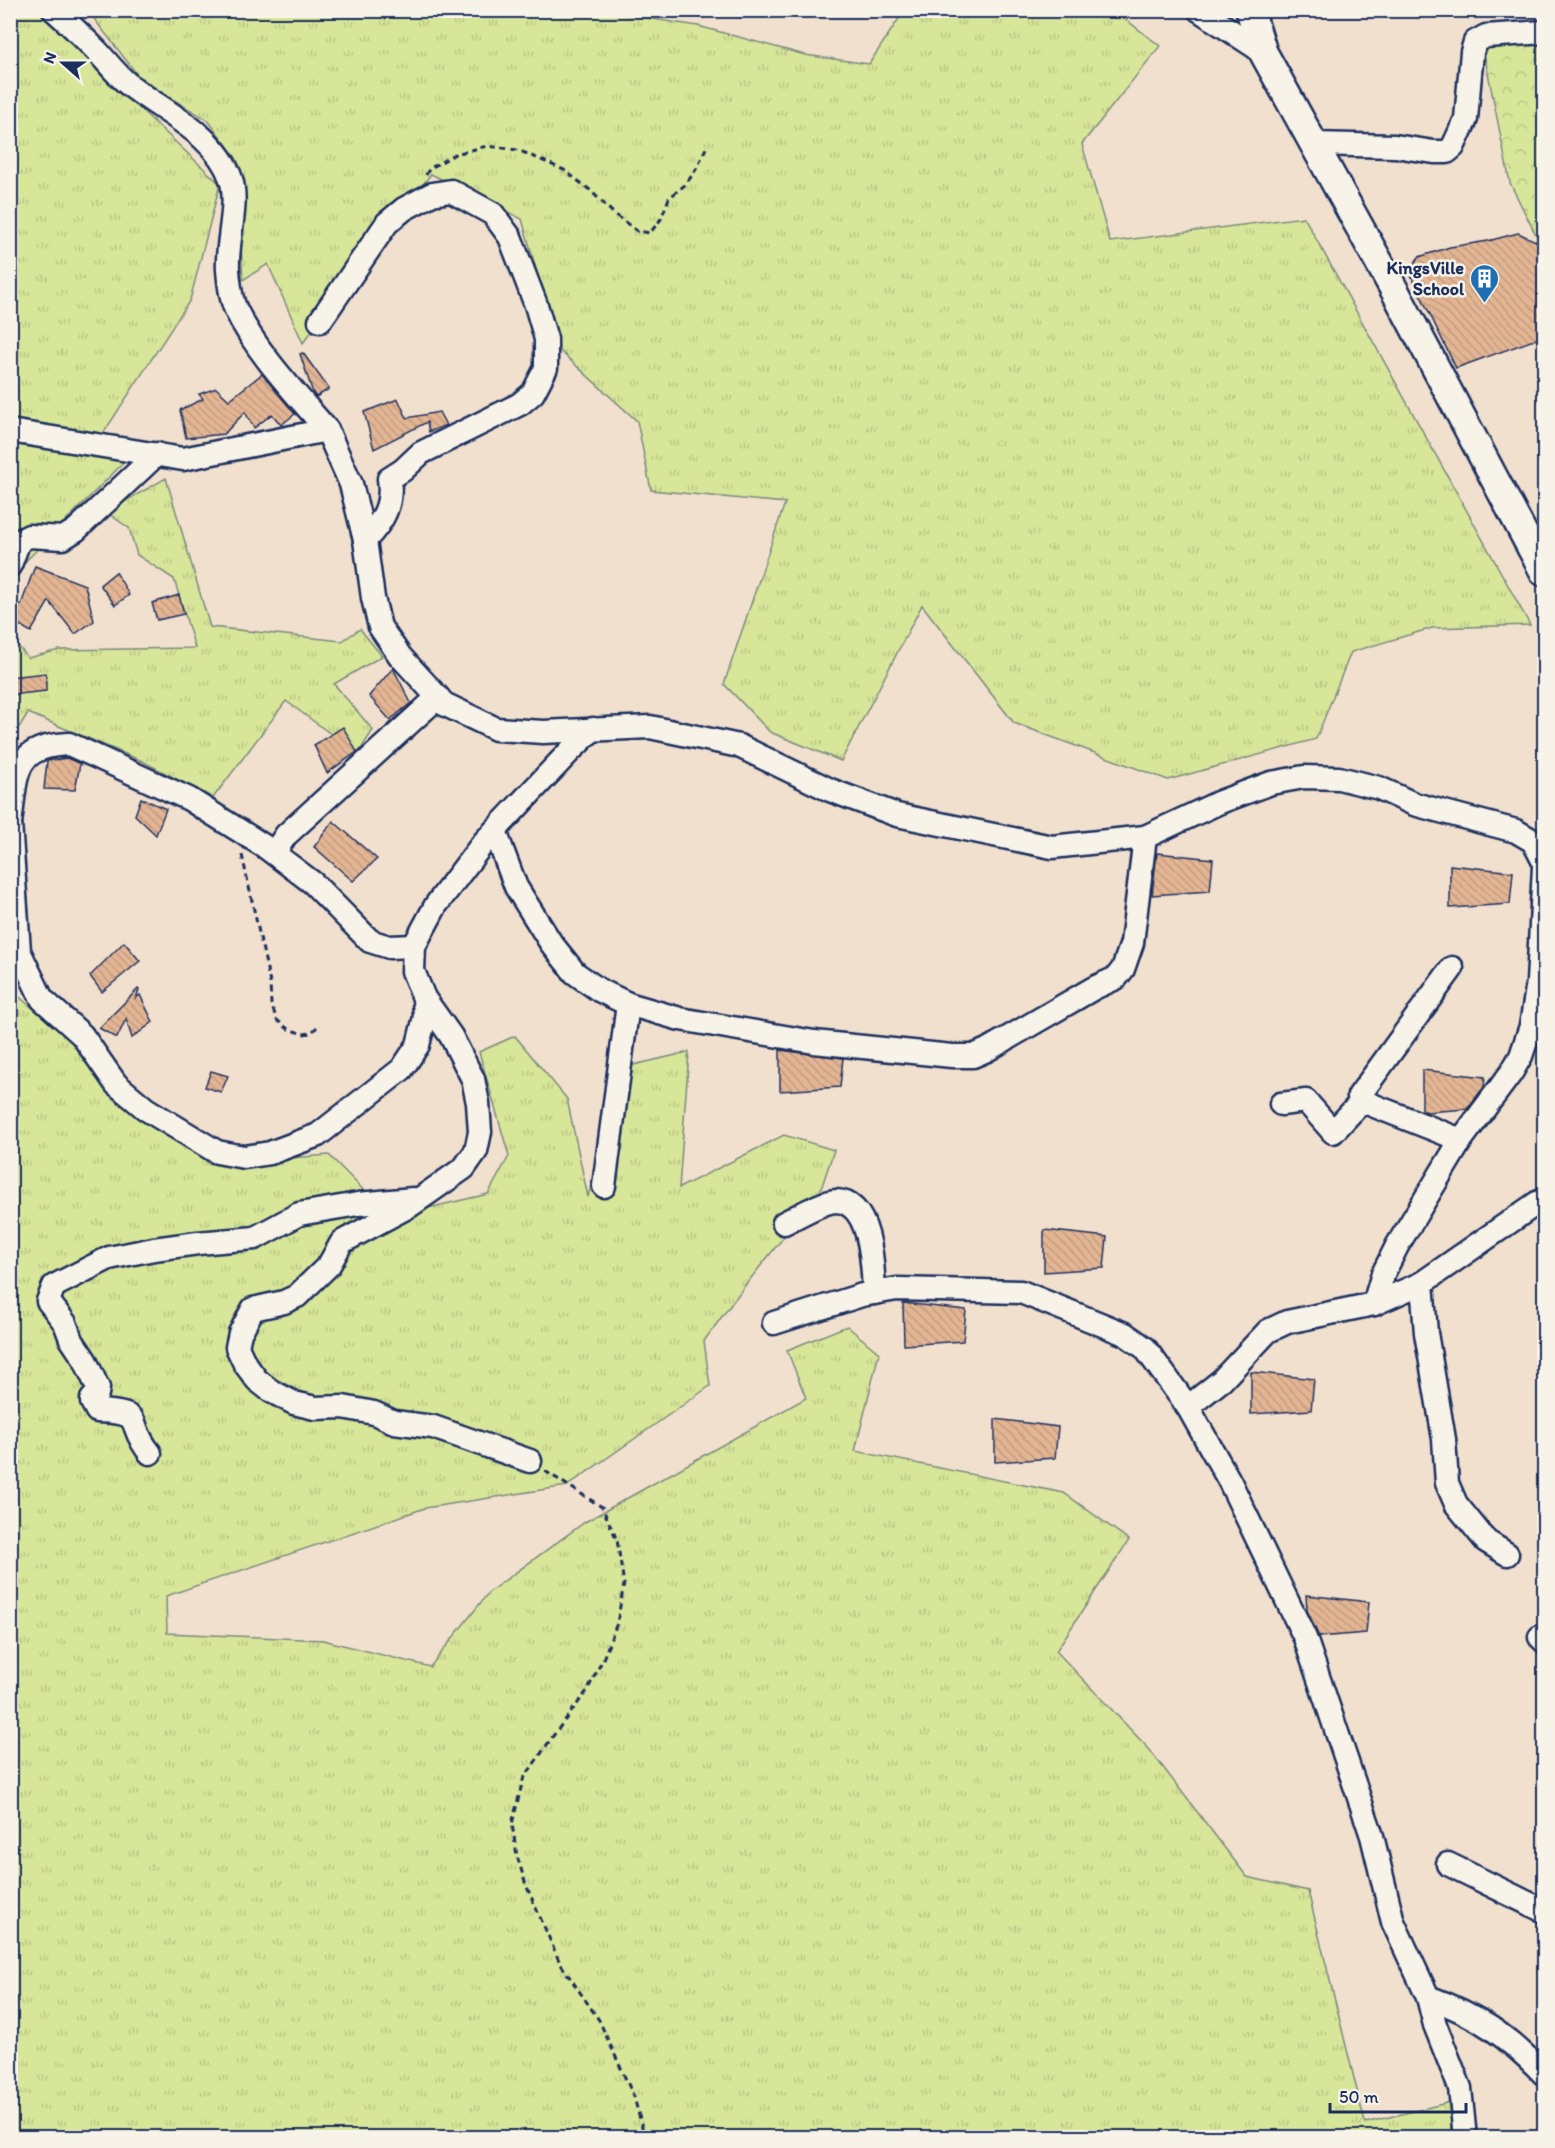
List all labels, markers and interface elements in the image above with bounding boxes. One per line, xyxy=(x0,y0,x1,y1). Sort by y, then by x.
north arrow xyxy=(33,33,93,93)
text: N xyxy=(39,49,60,66)
place label: KingsVille School xyxy=(1386,257,1465,300)
building icon: KingsVille School xyxy=(1469,262,1501,304)
scale bar xyxy=(1330,2076,1466,2114)
text: 50 m xyxy=(1339,2086,1379,2108)

